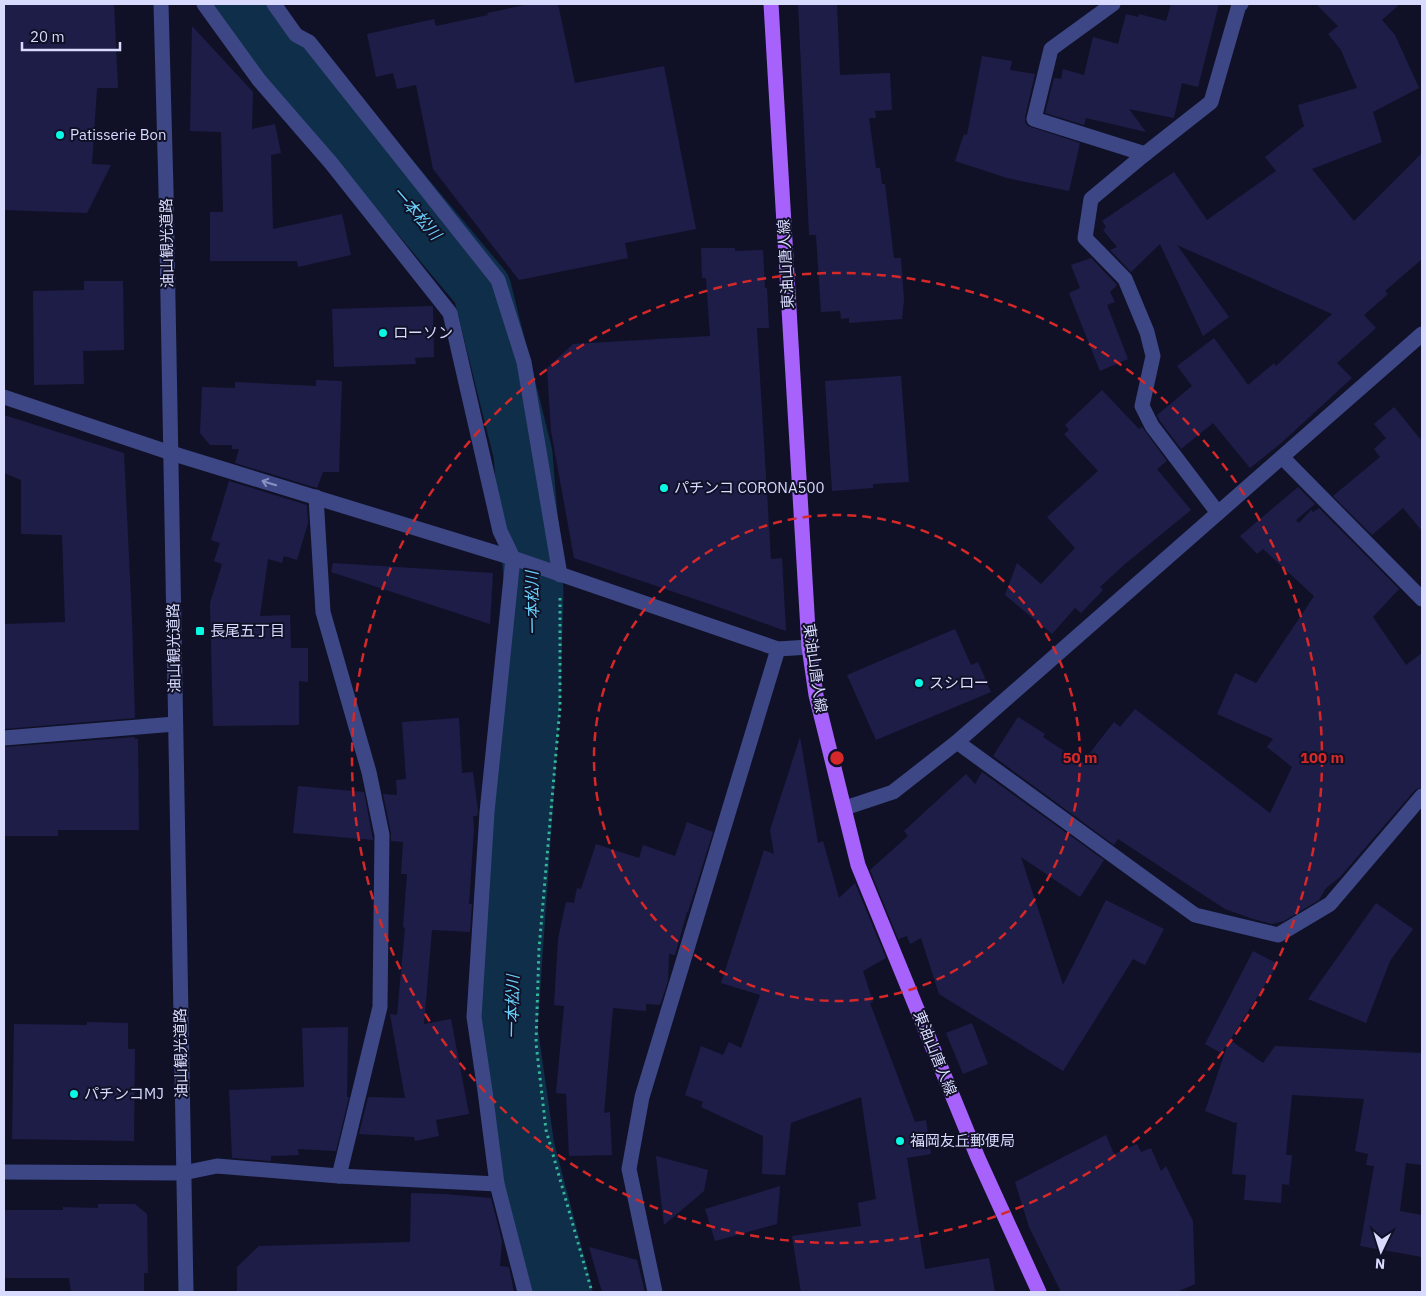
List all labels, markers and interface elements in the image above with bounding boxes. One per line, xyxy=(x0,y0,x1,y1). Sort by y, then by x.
scale bar xyxy=(22,20,120,52)
text: 20 m xyxy=(30,27,65,46)
place label: Patisserie Bon xyxy=(70,125,166,144)
marker: Patisserie Bon xyxy=(54,129,66,141)
water label: 一本松川 xyxy=(388,182,447,245)
street label: 油山観光道路 xyxy=(156,198,177,288)
street label: 東油山唐人線 xyxy=(774,219,797,309)
place label: ローソン xyxy=(393,323,453,342)
marker: ローソン xyxy=(377,327,389,339)
one-way arrow xyxy=(262,478,278,487)
place label: パチンコ CORONA500 xyxy=(674,478,825,497)
marker: パチンコ CORONA500 xyxy=(658,482,670,494)
water label: 一本松川 xyxy=(521,569,543,635)
street label: 油山観光道路 xyxy=(163,603,184,693)
place label: 長尾五丁目 xyxy=(210,621,285,640)
street label: 東油山唐人線 xyxy=(800,622,831,714)
marker: 長尾五丁目 xyxy=(194,625,206,637)
place label: スシロー xyxy=(929,673,989,692)
marker: スシロー xyxy=(913,677,925,689)
text: 50 m xyxy=(1063,748,1097,767)
text: 100 m xyxy=(1300,748,1344,767)
centre of rings xyxy=(828,749,846,767)
water label: 一本松川 xyxy=(501,973,523,1039)
street label: 油山観光道路 xyxy=(170,1008,191,1098)
street label: 東油山唐人線 xyxy=(910,1008,961,1098)
place label: パチンコMJ xyxy=(84,1084,164,1103)
marker: パチンコMJ xyxy=(68,1088,80,1100)
place label: 福岡友丘郵便局 xyxy=(910,1131,1015,1150)
marker: 福岡友丘郵便局 xyxy=(894,1135,906,1147)
north arrow xyxy=(1356,1226,1406,1276)
text: N xyxy=(1374,1255,1386,1273)

